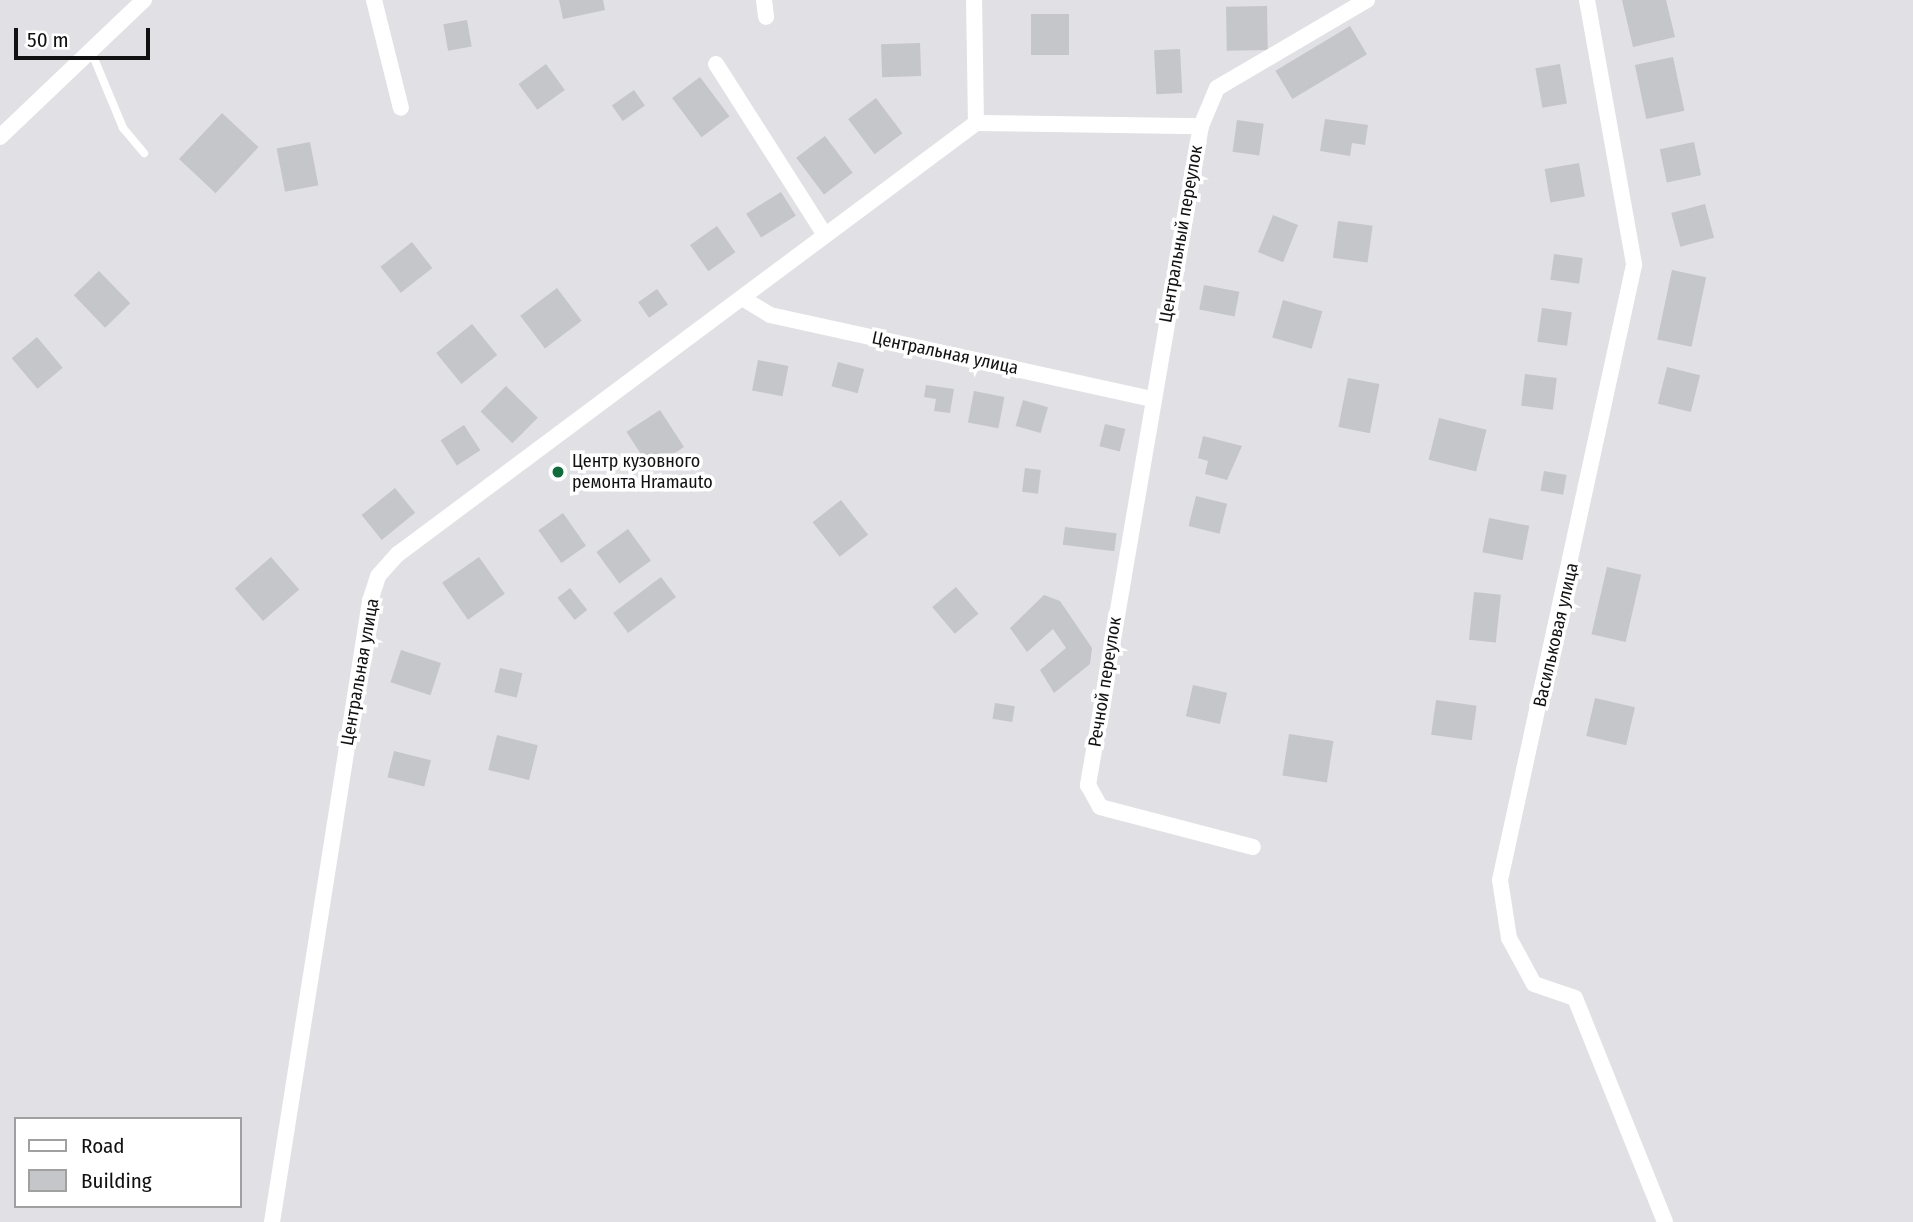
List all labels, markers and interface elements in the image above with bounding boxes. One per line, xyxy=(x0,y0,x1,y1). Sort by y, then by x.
scale bar xyxy=(18,14,154,58)
text: 50 m xyxy=(27,27,69,53)
street label: Центральный переулок xyxy=(1155,144,1207,324)
street label: Центральная улица xyxy=(870,327,1020,379)
place label: Центр кузовного ремонта Hramauto xyxy=(572,451,713,494)
marker: Центр кузовного ремонта Hramauto xyxy=(550,464,566,480)
street label: Васильковая улица xyxy=(1529,561,1583,709)
street label: Центральная улица xyxy=(336,597,384,747)
street label: Речной переулок xyxy=(1084,615,1126,749)
legend xyxy=(14,1117,242,1208)
text: Road xyxy=(81,1133,125,1159)
text: Building xyxy=(81,1168,152,1194)

